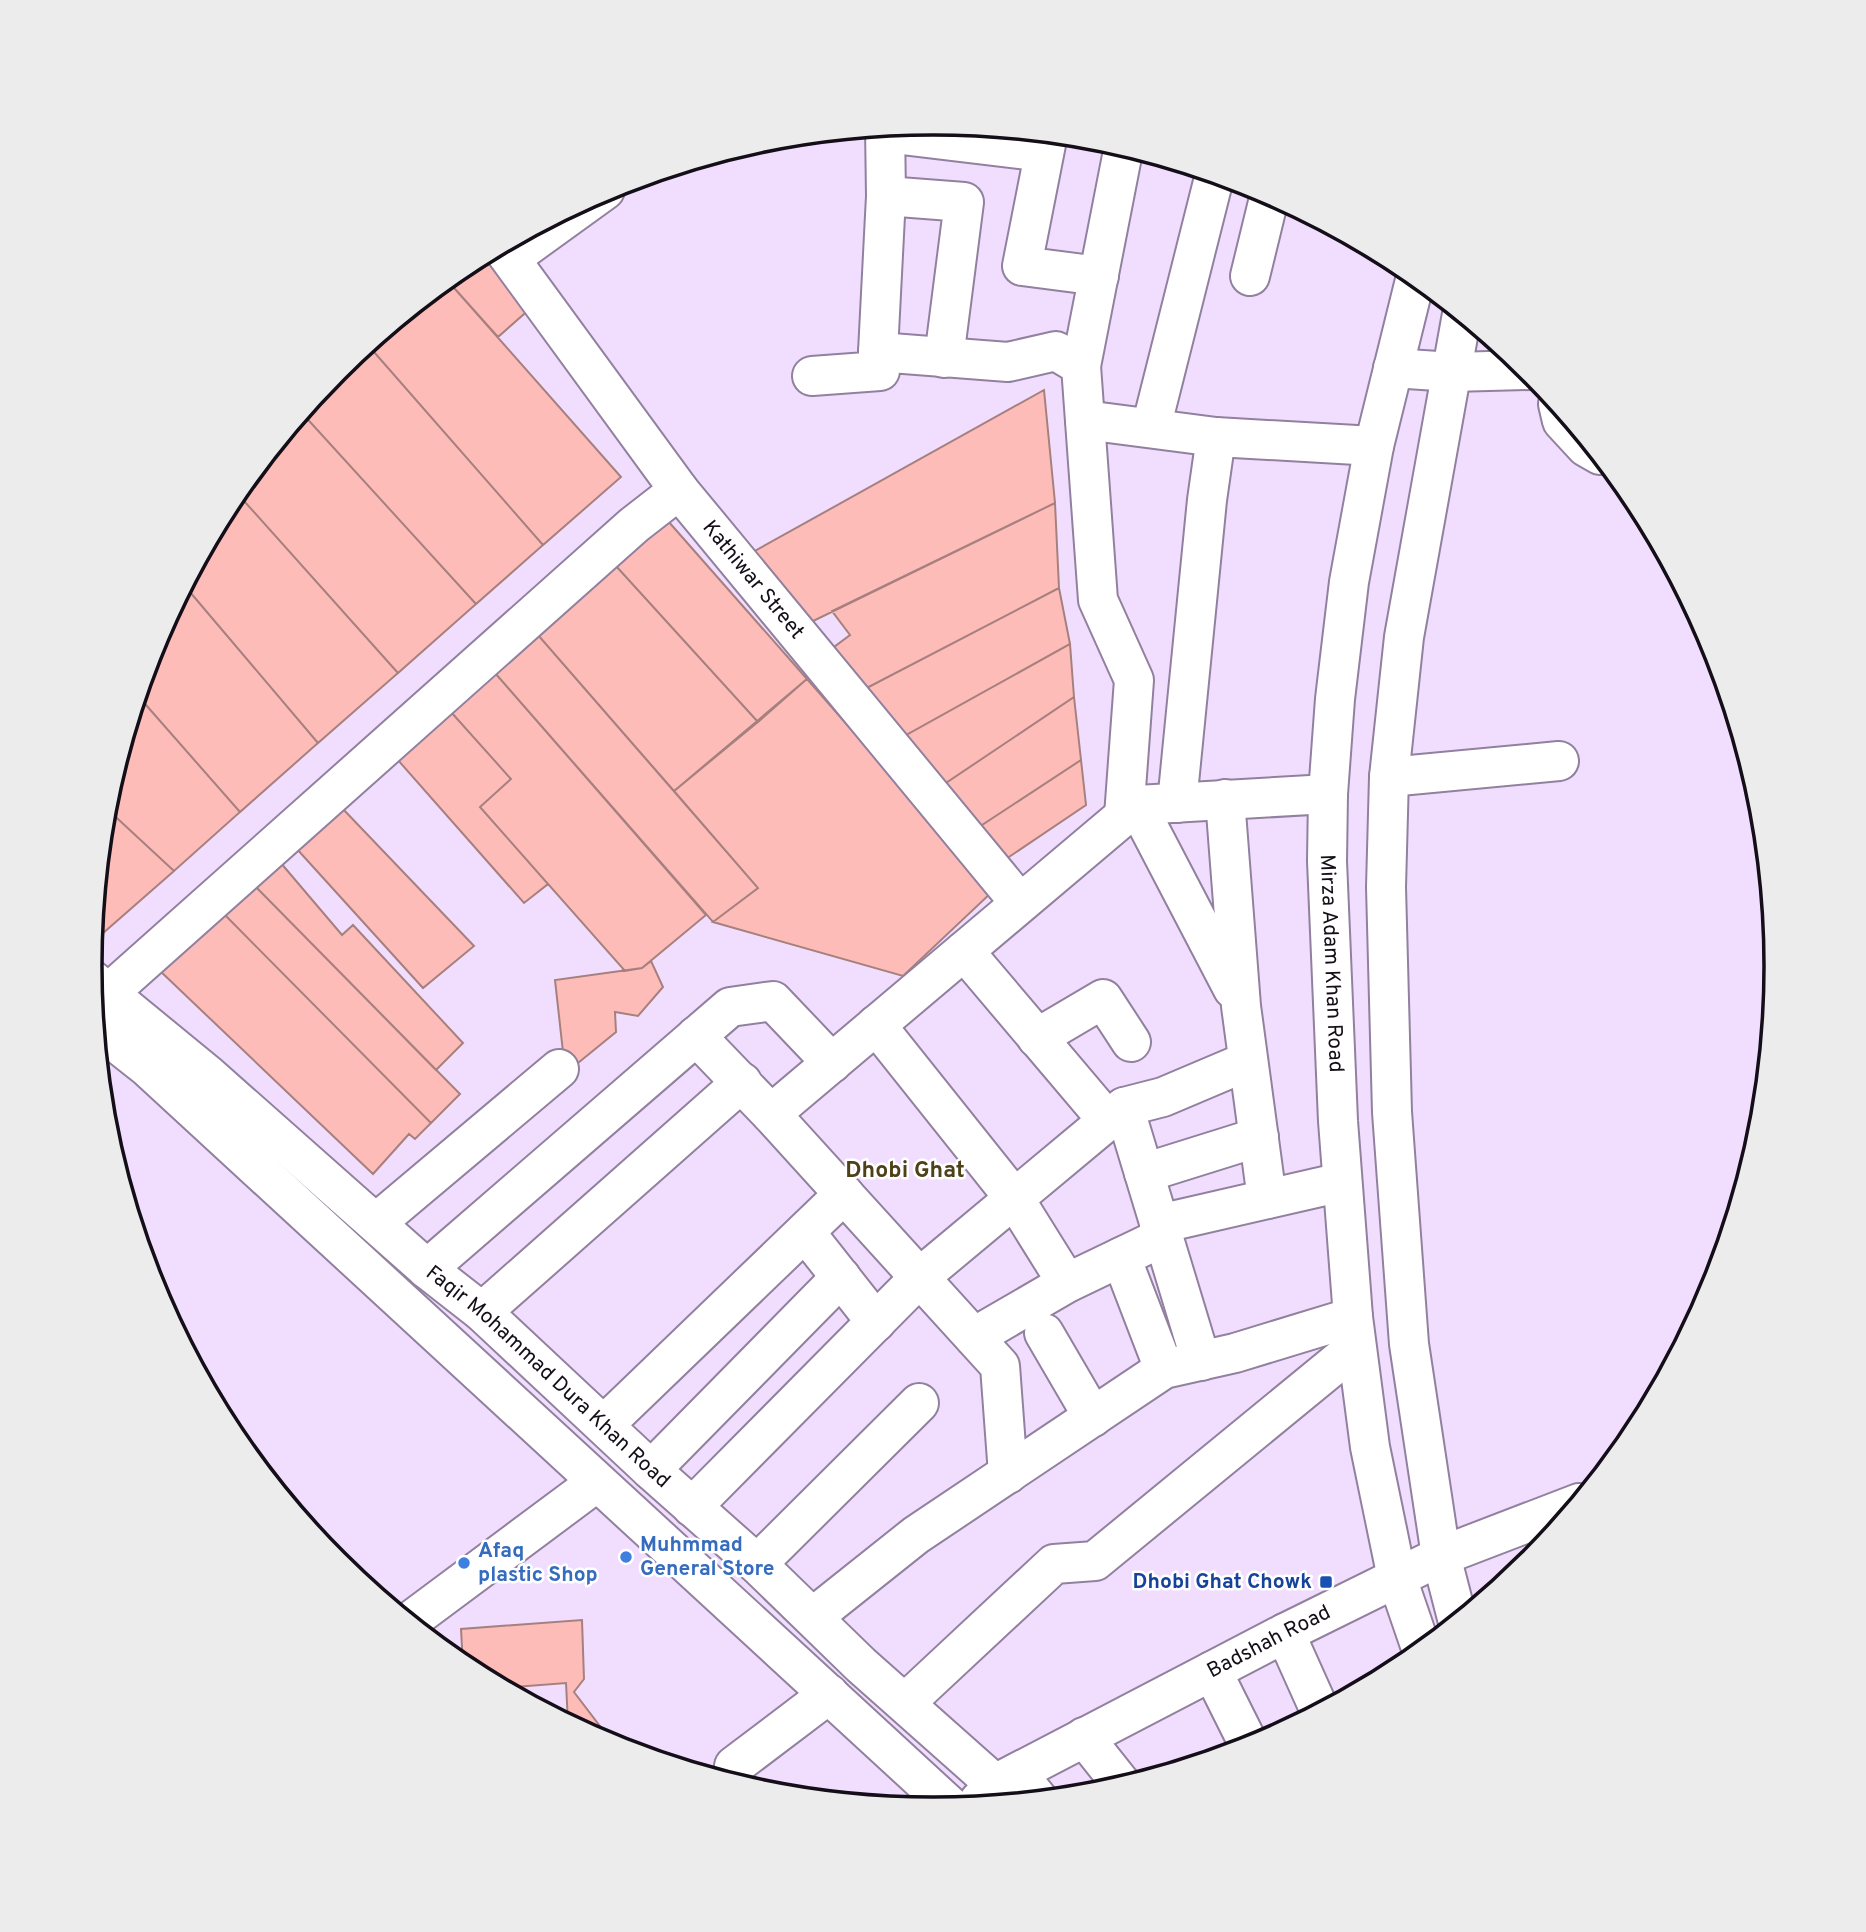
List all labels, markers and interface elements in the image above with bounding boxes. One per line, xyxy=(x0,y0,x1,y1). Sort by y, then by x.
street label: Kathiwar Street xyxy=(696,515,810,645)
street label: Mirza Adam Khan Road xyxy=(1313,854,1349,1073)
district label: Dhobi Ghat xyxy=(845,1157,965,1186)
street label: Faqir Mohammad Dura Khan Road xyxy=(420,1260,676,1494)
place label: Muhmmad General Store xyxy=(640,1532,774,1583)
place label: Afaq plastic Shop xyxy=(478,1538,598,1589)
marker: Muhmmad General Store xyxy=(618,1549,634,1565)
marker: Afaq plastic Shop xyxy=(456,1555,472,1571)
place label: Dhobi Ghat Chowk xyxy=(1133,1569,1312,1596)
marker: Dhobi Ghat Chowk xyxy=(1318,1574,1334,1590)
street label: Badshah Road xyxy=(1202,1599,1335,1685)

